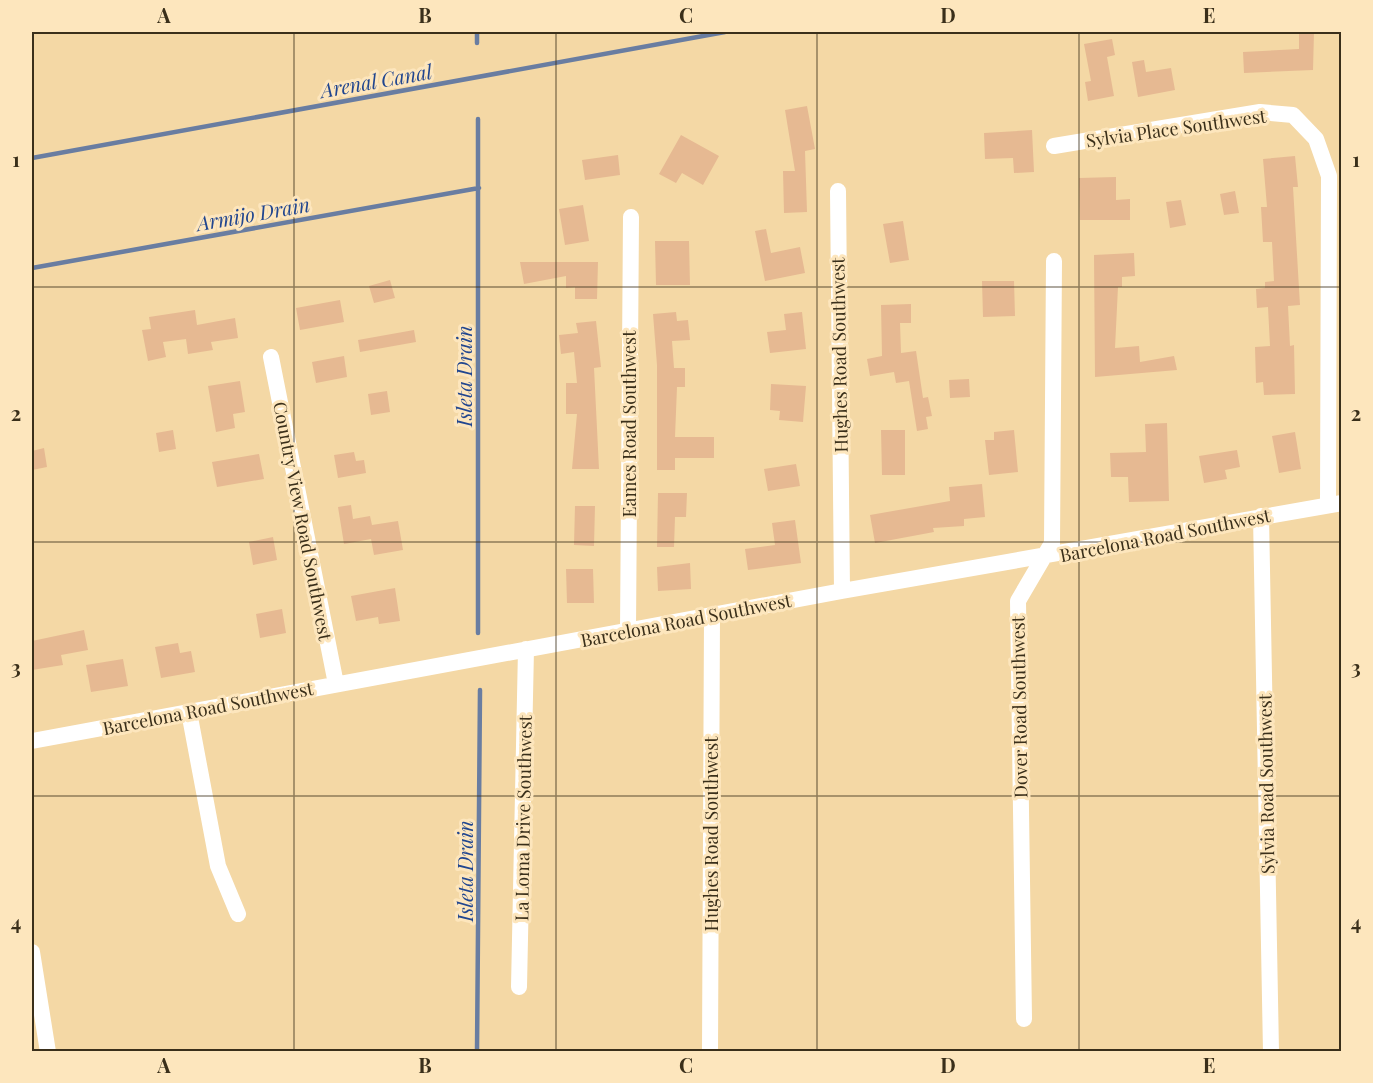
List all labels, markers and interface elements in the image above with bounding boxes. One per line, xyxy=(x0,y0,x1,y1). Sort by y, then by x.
text: A xyxy=(156,1,171,28)
text: B xyxy=(418,1,432,28)
text: C xyxy=(679,1,693,28)
text: D xyxy=(940,1,956,28)
text: E xyxy=(1203,1,1215,28)
water label: Arenal Canal xyxy=(316,57,435,103)
street label: Sylvia Place Southwest xyxy=(1084,103,1268,153)
text: 1 xyxy=(12,145,20,172)
text: 1 xyxy=(1352,145,1360,172)
water label: Armijo Drain xyxy=(192,190,312,237)
street label: Hughes Road Southwest xyxy=(825,257,853,453)
water label: Isleta Drain xyxy=(450,325,477,428)
street label: Eames Road Southwest xyxy=(617,330,641,518)
text: 2 xyxy=(11,399,21,426)
text: 2 xyxy=(1351,399,1361,426)
street label: Country View Road Southwest xyxy=(268,400,338,643)
street label: Barcelona Road Southwest xyxy=(1058,503,1273,567)
street label: Barcelona Road Southwest xyxy=(579,588,794,652)
street label: Dover Road Southwest xyxy=(1005,615,1033,798)
text: 3 xyxy=(11,653,21,680)
text: 3 xyxy=(1351,653,1361,680)
street label: Barcelona Road Southwest xyxy=(101,676,316,740)
street label: Sylvia Road Southwest xyxy=(1252,693,1280,874)
street label: La Loma Drive Southwest xyxy=(509,714,537,921)
street label: Hughes Road Southwest xyxy=(699,736,723,932)
water label: Isleta Drain xyxy=(451,820,478,923)
text: 4 xyxy=(11,908,21,935)
text: 4 xyxy=(1351,908,1361,935)
text: A xyxy=(156,1051,171,1078)
text: B xyxy=(418,1051,432,1078)
text: C xyxy=(679,1051,693,1078)
text: D xyxy=(940,1051,956,1078)
text: E xyxy=(1203,1051,1215,1078)

